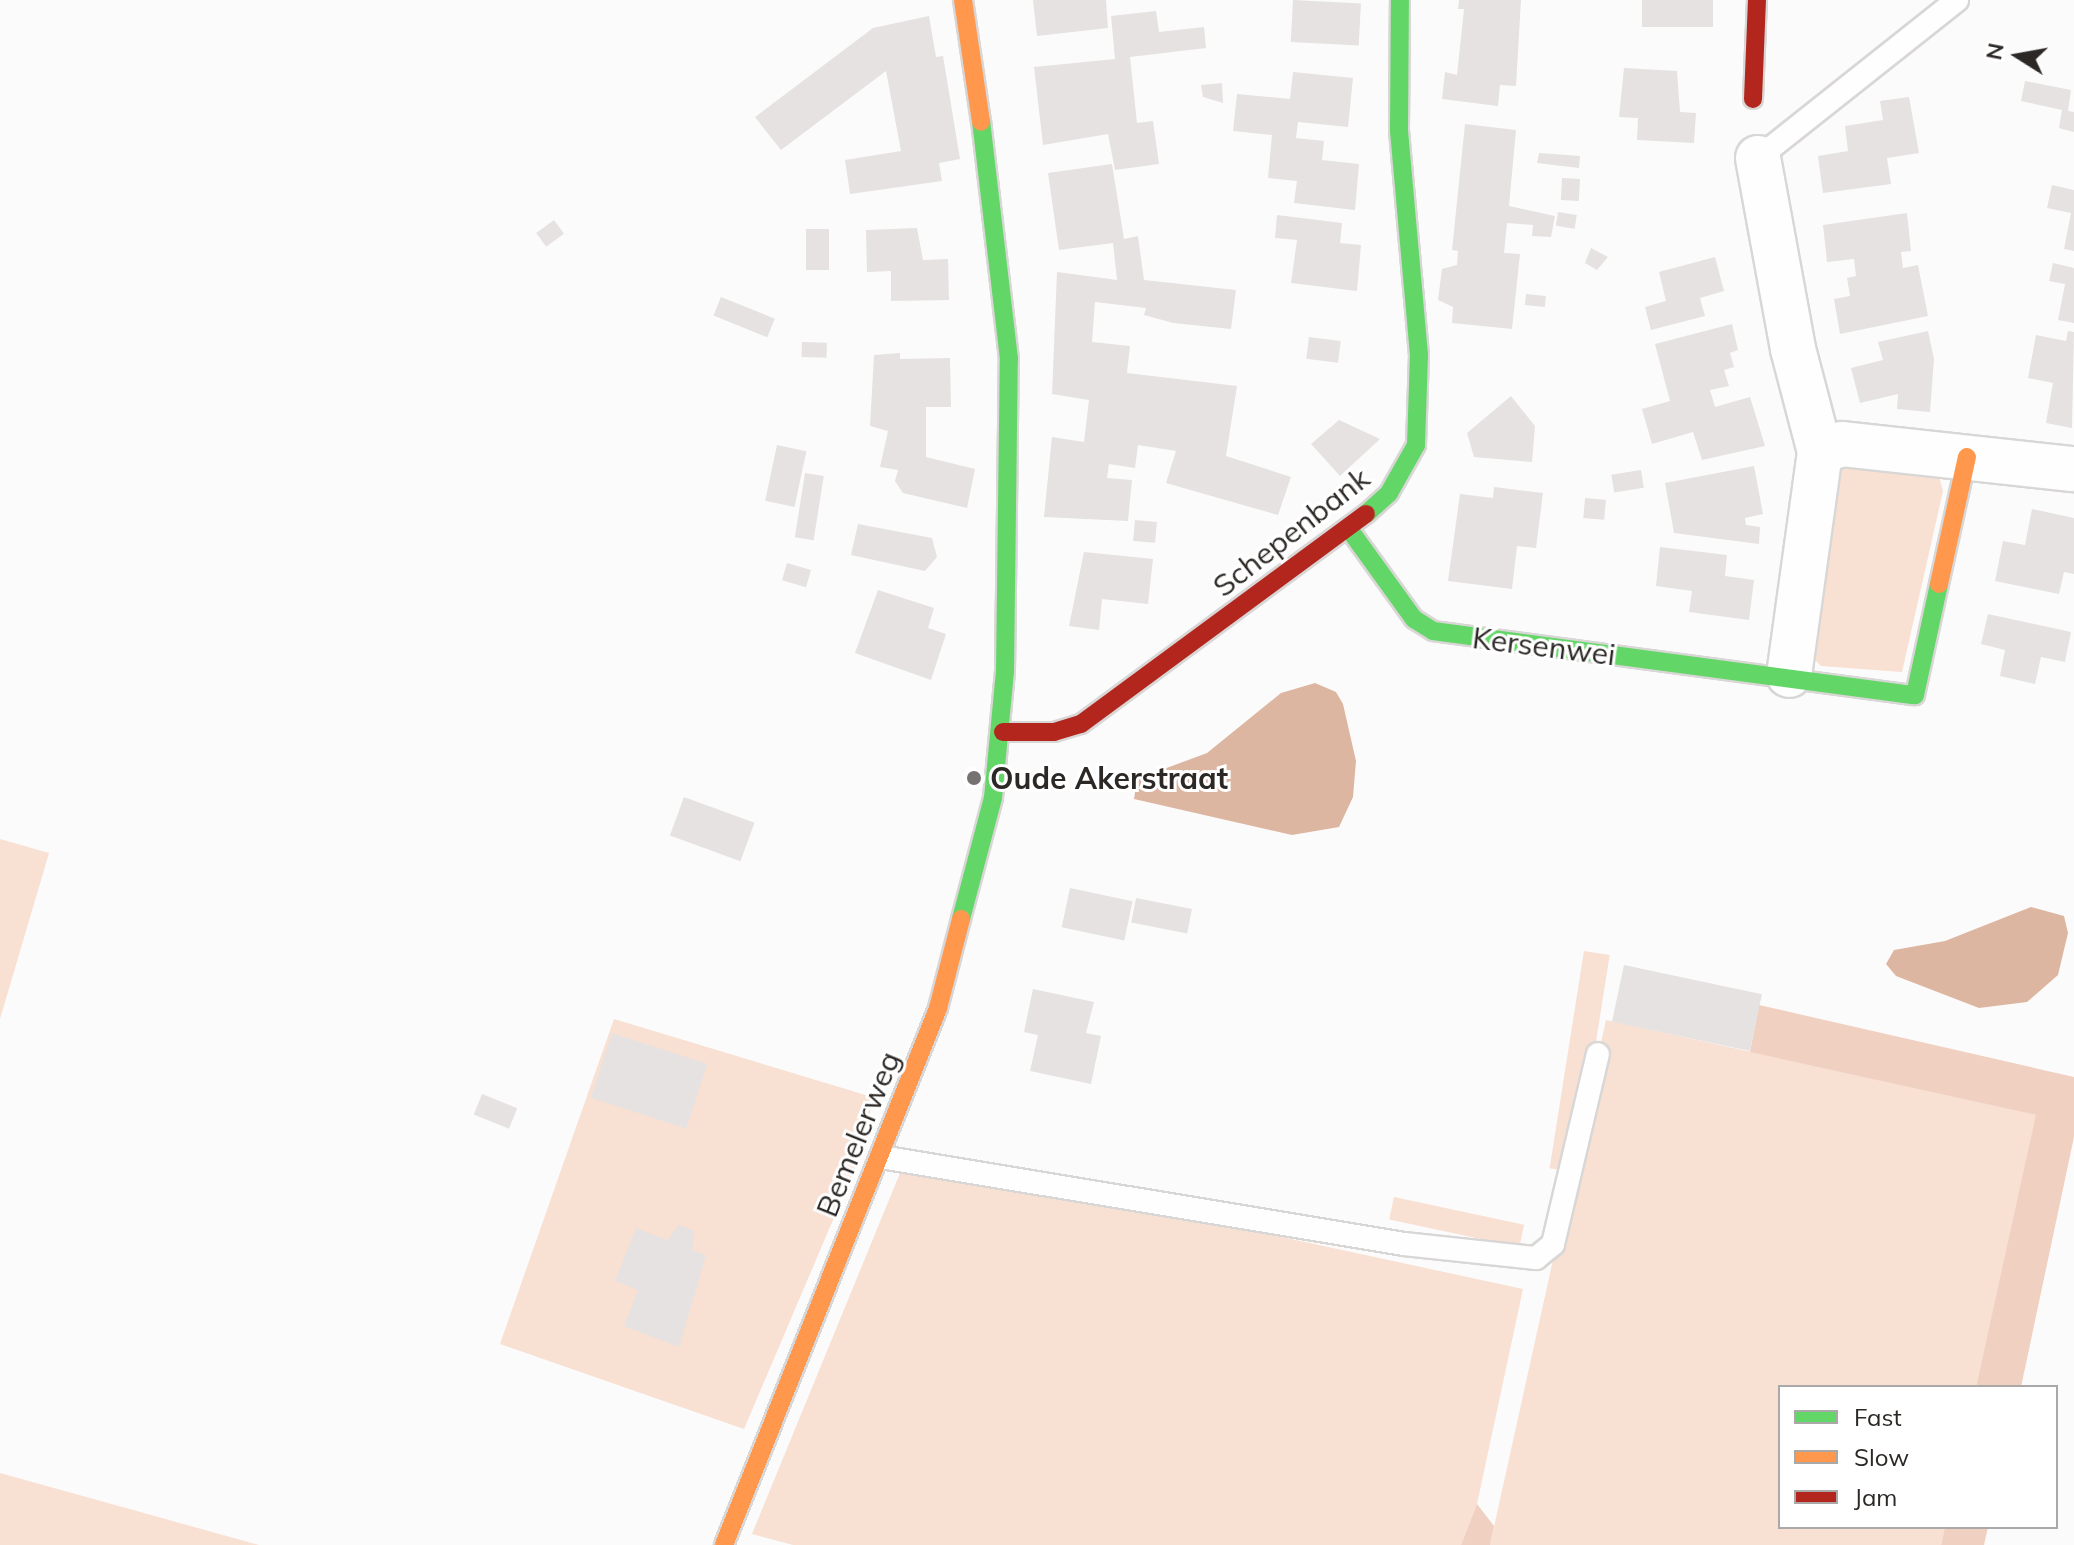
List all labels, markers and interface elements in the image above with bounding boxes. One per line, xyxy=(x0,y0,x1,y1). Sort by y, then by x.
north arrow xyxy=(1978,16,2058,96)
text: N xyxy=(1979,41,2010,62)
street label: Schepenbank xyxy=(1206,460,1376,604)
street label: Kersenwei xyxy=(1471,619,1617,673)
place label: Oude Akerstraat xyxy=(990,760,1228,796)
marker: Oude Akerstraat xyxy=(965,769,983,787)
street label: Bemelerweg xyxy=(809,1046,907,1222)
legend xyxy=(1778,1385,2058,1529)
text: Fast xyxy=(1854,1402,1902,1432)
text: Slow xyxy=(1854,1442,1909,1472)
text: Jam xyxy=(1854,1482,1897,1512)

